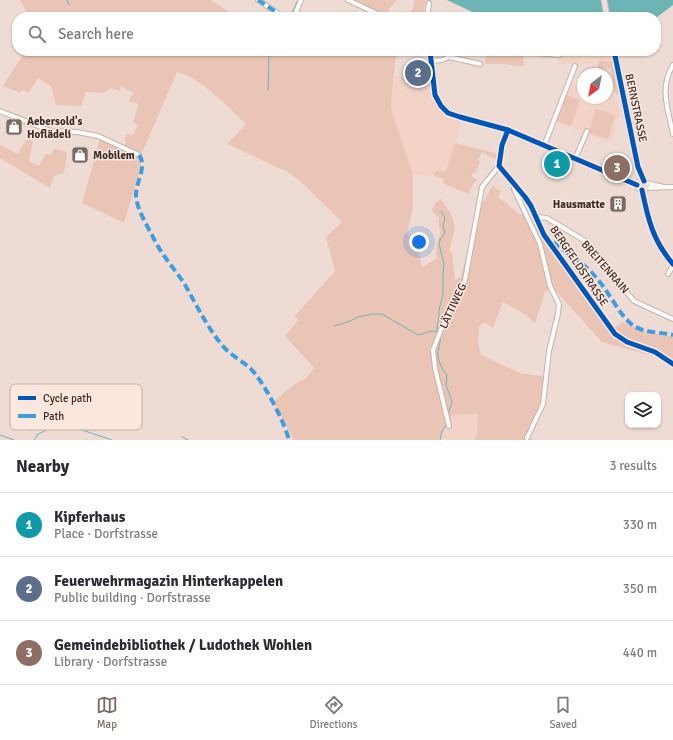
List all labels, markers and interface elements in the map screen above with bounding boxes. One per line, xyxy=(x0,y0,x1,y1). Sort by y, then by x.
search box xyxy=(12,12,661,56)
icon: search xyxy=(26,23,48,45)
text: Search here xyxy=(58,25,134,43)
pin: 2 xyxy=(405,58,431,88)
north arrow xyxy=(577,68,613,104)
street label: BERNSTRASSE xyxy=(622,72,650,144)
place label: Aebersold's Hoflädeli xyxy=(27,115,83,141)
shop icon: Aebersold's Hoflädeli xyxy=(4,117,24,137)
shop icon: Mobilem xyxy=(70,145,90,165)
place label: Mobilem xyxy=(93,149,135,162)
pin: 1 xyxy=(544,149,570,179)
pin: 3 xyxy=(604,153,630,183)
building icon: Hausmatte xyxy=(608,194,628,214)
place label: Hausmatte xyxy=(553,198,606,211)
street label: BERGFELDSTRASSE xyxy=(547,223,611,309)
your location xyxy=(409,232,429,252)
street label: BREITENRAIN xyxy=(578,238,632,296)
street label: LÄTTIWEG xyxy=(436,281,469,331)
legend xyxy=(10,384,142,430)
text: Cycle path xyxy=(43,392,92,405)
map controls xyxy=(625,392,661,428)
button: layers xyxy=(625,392,661,428)
text: Path xyxy=(43,410,64,423)
text: Nearby xyxy=(16,456,69,477)
text: 3 results xyxy=(609,458,657,474)
text: Kipferhaus xyxy=(54,508,125,526)
text: 1 xyxy=(25,517,33,533)
text: 330 m xyxy=(623,517,657,533)
text: Place · Dorfstrasse xyxy=(54,526,158,542)
text: Feuerwehrmagazin Hinterkappelen xyxy=(54,572,283,590)
text: 2 xyxy=(25,581,33,597)
text: 350 m xyxy=(623,581,657,597)
text: Public building · Dorfstrasse xyxy=(54,590,211,606)
text: Gemeindebibliothek / Ludothek Wohlen xyxy=(54,636,312,654)
text: 3 xyxy=(25,645,33,661)
text: 440 m xyxy=(623,645,657,661)
text: Library · Dorfstrasse xyxy=(54,654,167,670)
tab: Map xyxy=(96,694,118,731)
tab: Directions xyxy=(310,694,358,731)
tab: Saved xyxy=(549,694,577,731)

